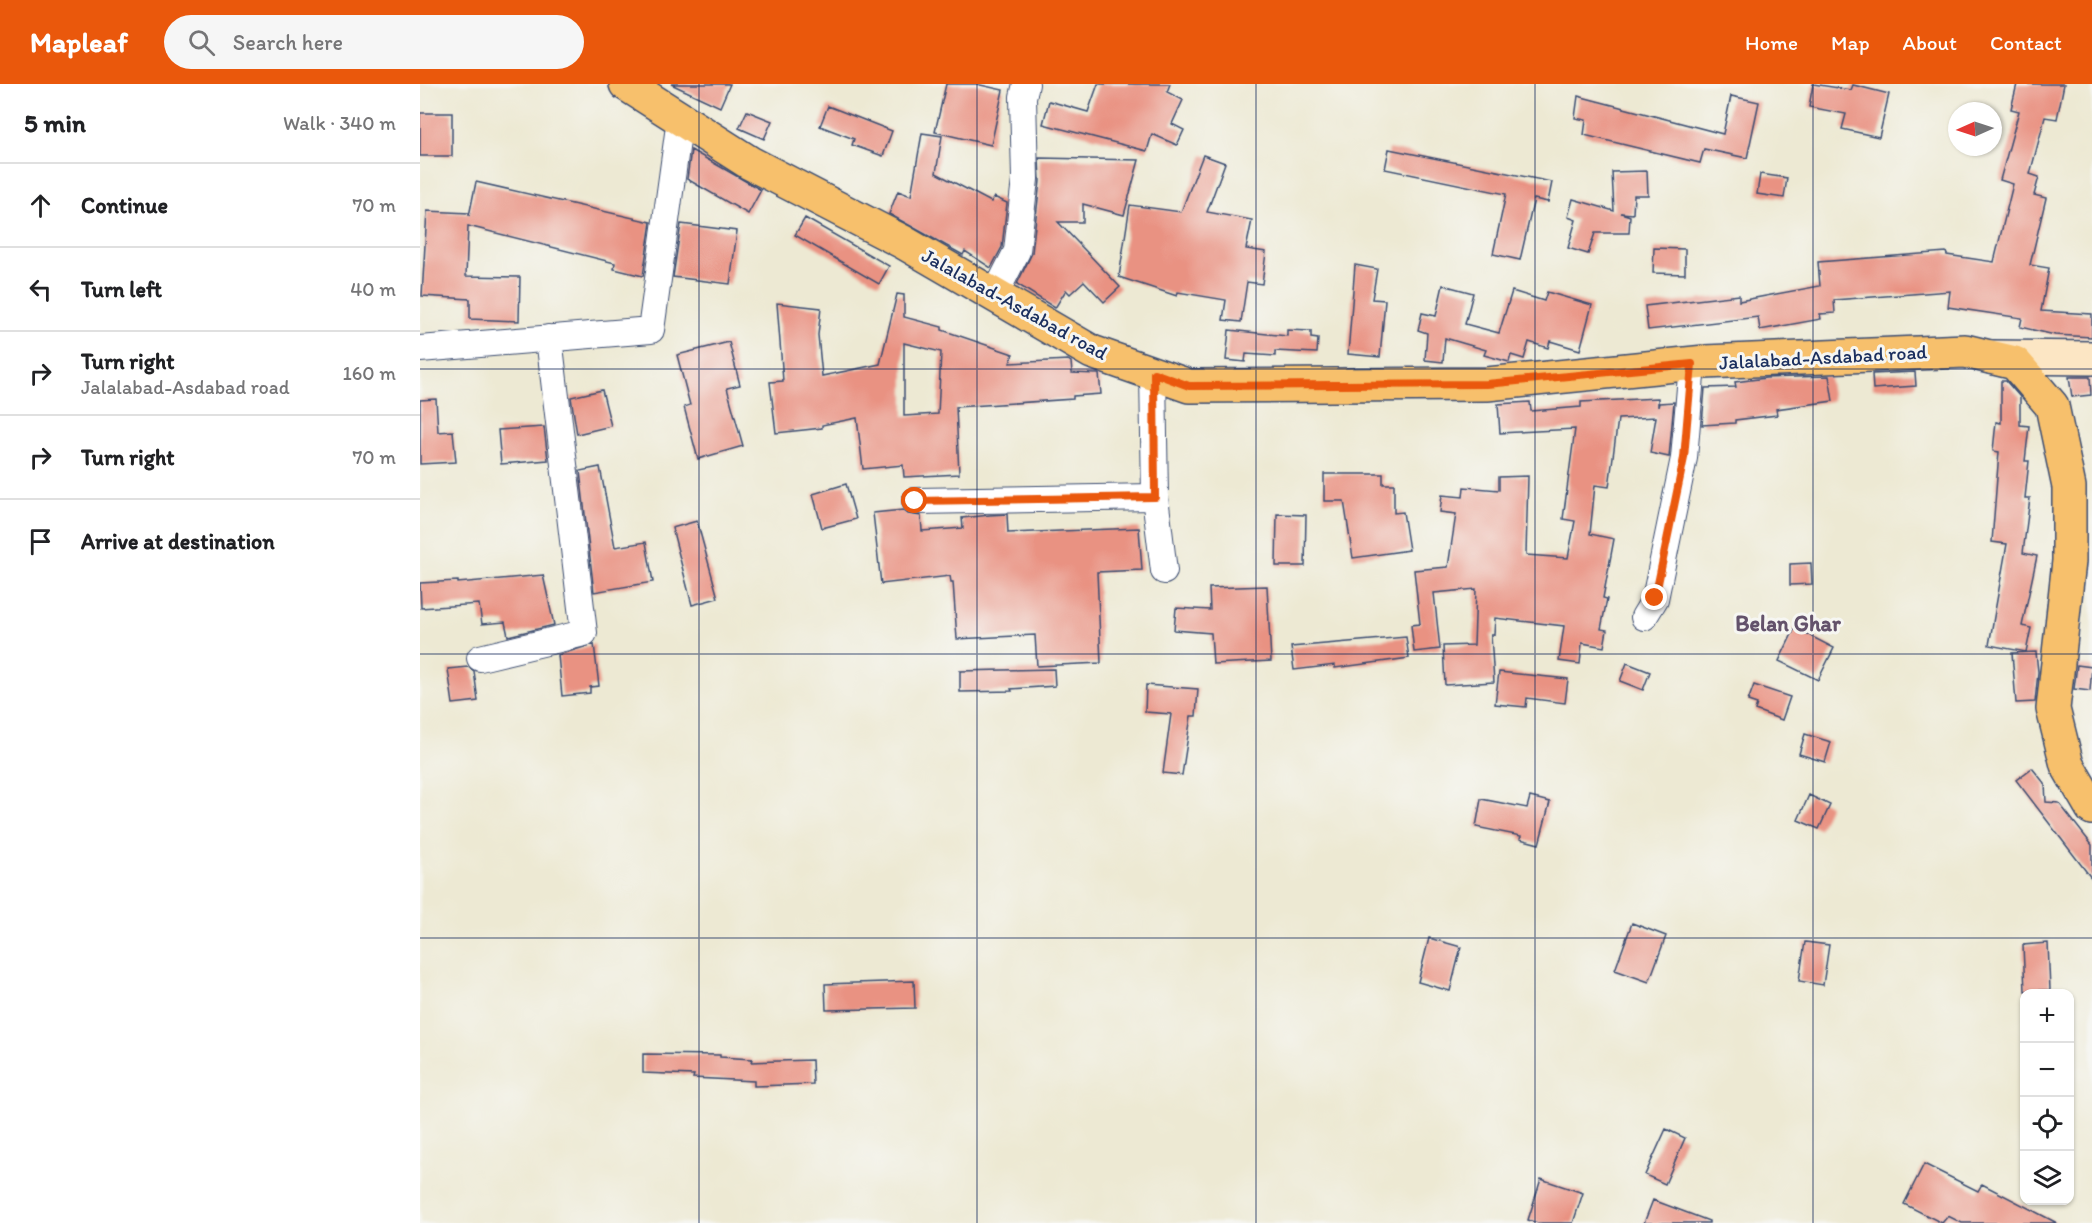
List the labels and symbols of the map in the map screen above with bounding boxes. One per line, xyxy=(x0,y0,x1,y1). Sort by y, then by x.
north arrow xyxy=(1948,102,2002,156)
street label: Jalalabad-Asdabad road xyxy=(918,243,1112,365)
street label: Jalalabad-Asdabad road xyxy=(1718,340,1928,374)
route start xyxy=(901,487,927,513)
route end xyxy=(1641,584,1667,610)
district label: Belan Ghar xyxy=(1735,610,1842,637)

